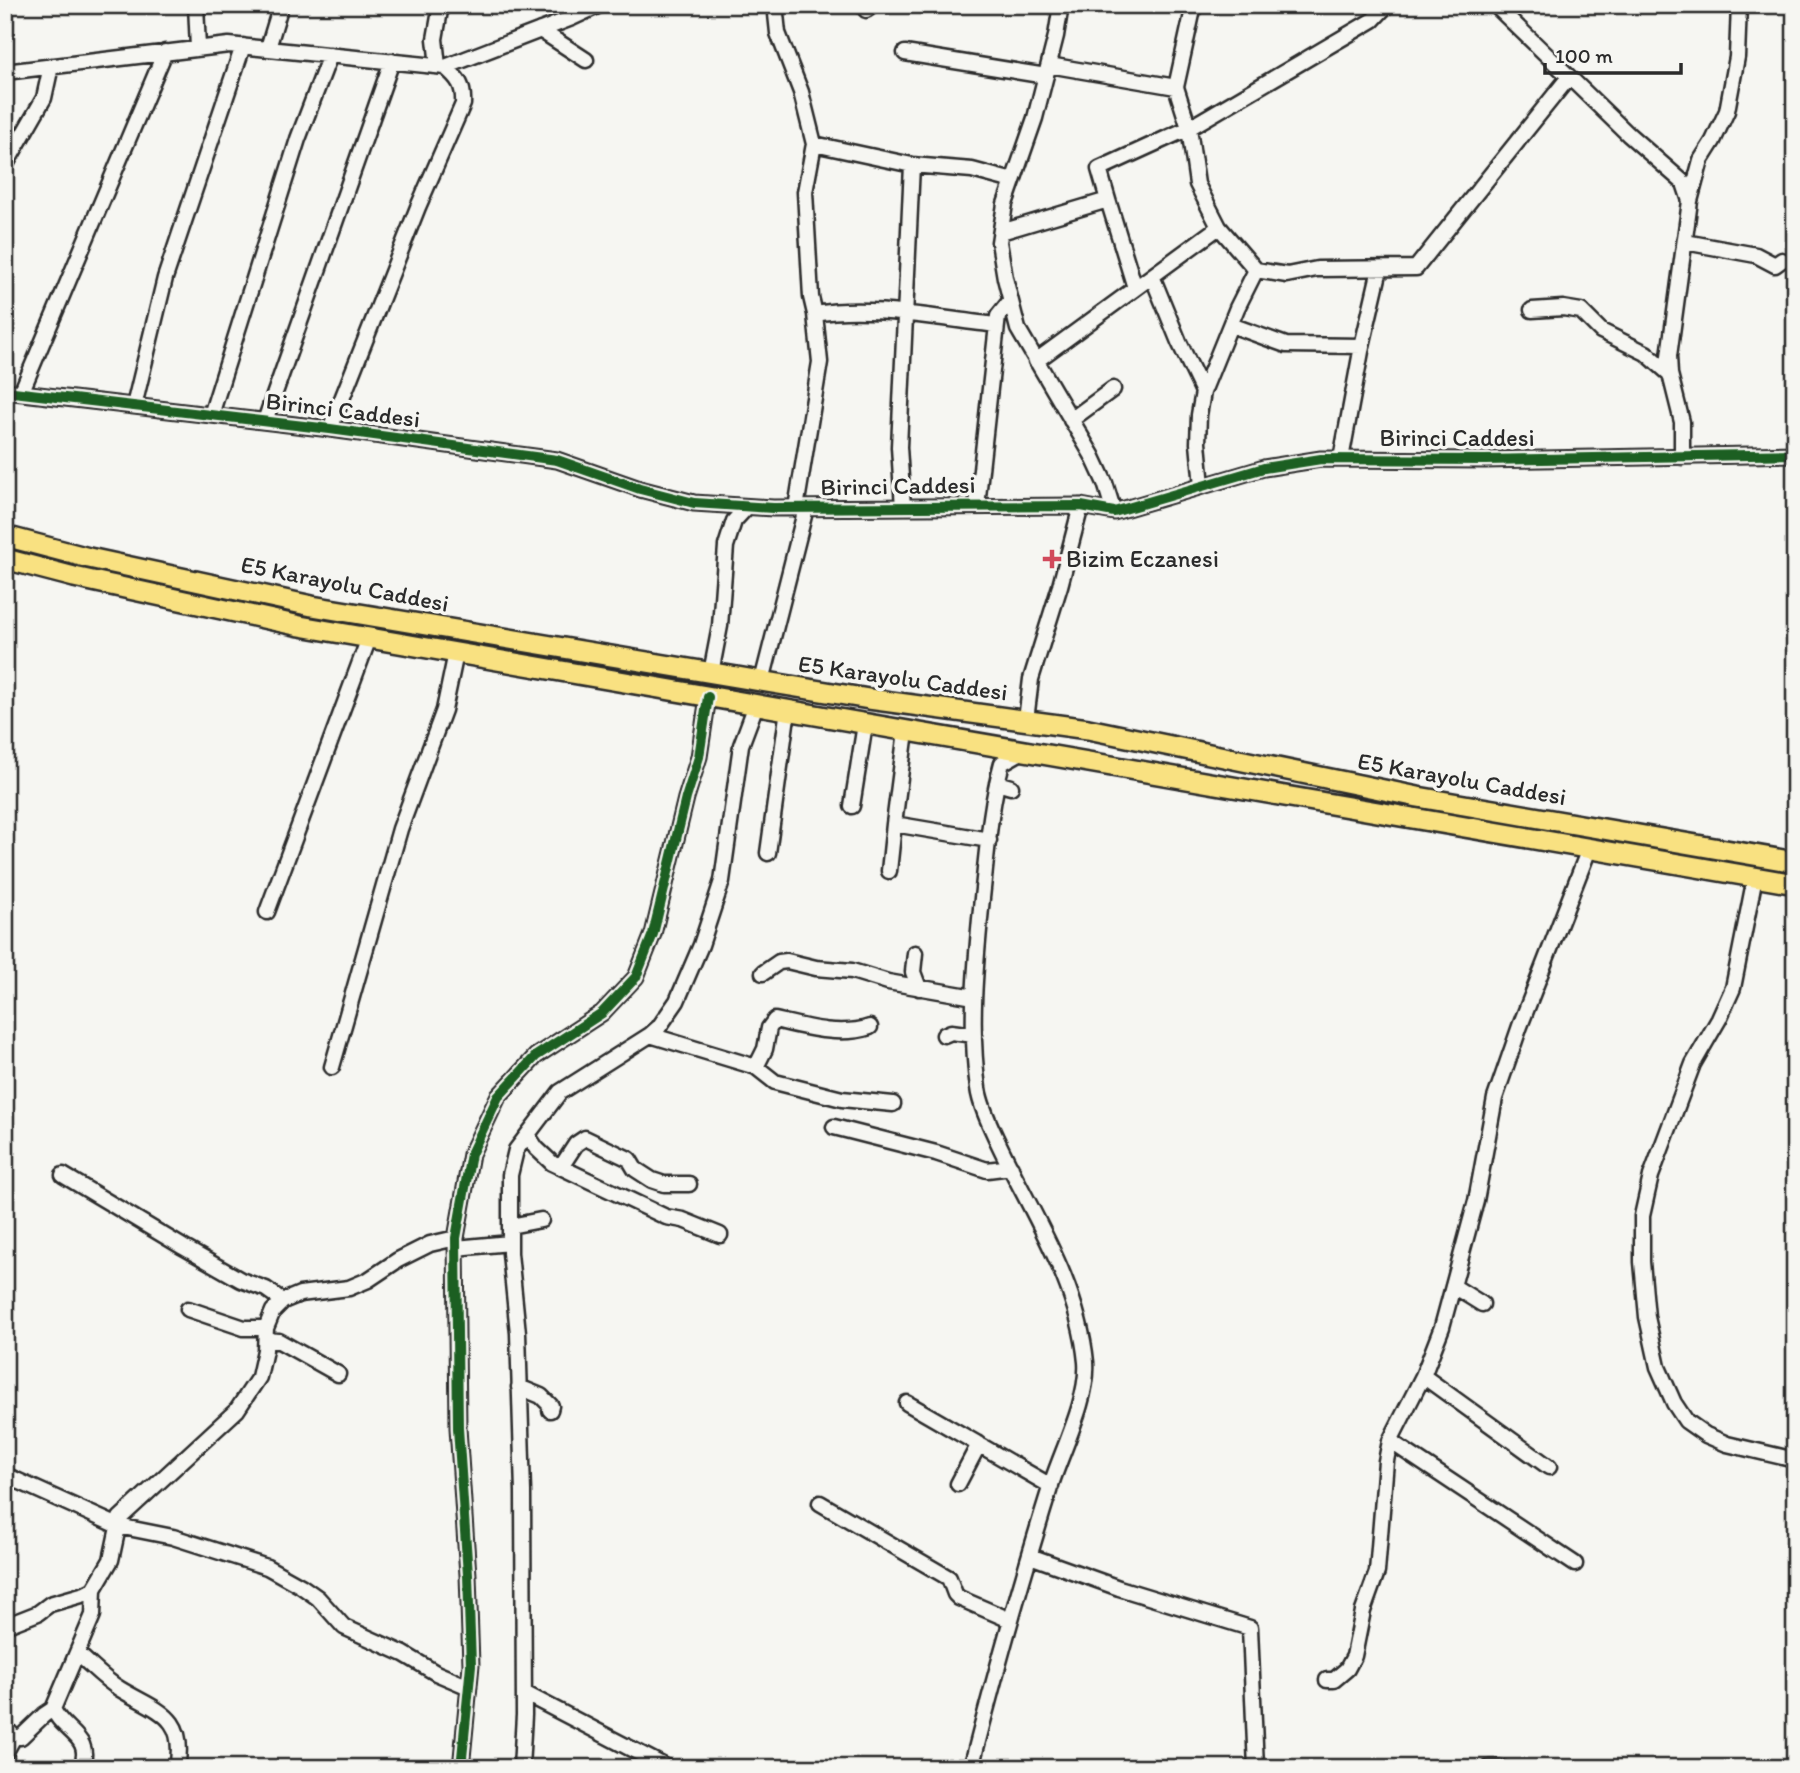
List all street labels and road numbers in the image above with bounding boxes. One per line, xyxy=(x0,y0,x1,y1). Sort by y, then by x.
street label: Birinci Caddesi xyxy=(264,386,422,433)
street label: Birinci Caddesi xyxy=(1379,423,1535,452)
street label: Birinci Caddesi xyxy=(820,470,976,501)
street label: E5 Karayolu Caddesi xyxy=(239,549,452,618)
street label: E5 Karayolu Caddesi xyxy=(796,648,1010,707)
street label: E5 Karayolu Caddesi xyxy=(1356,746,1569,811)

